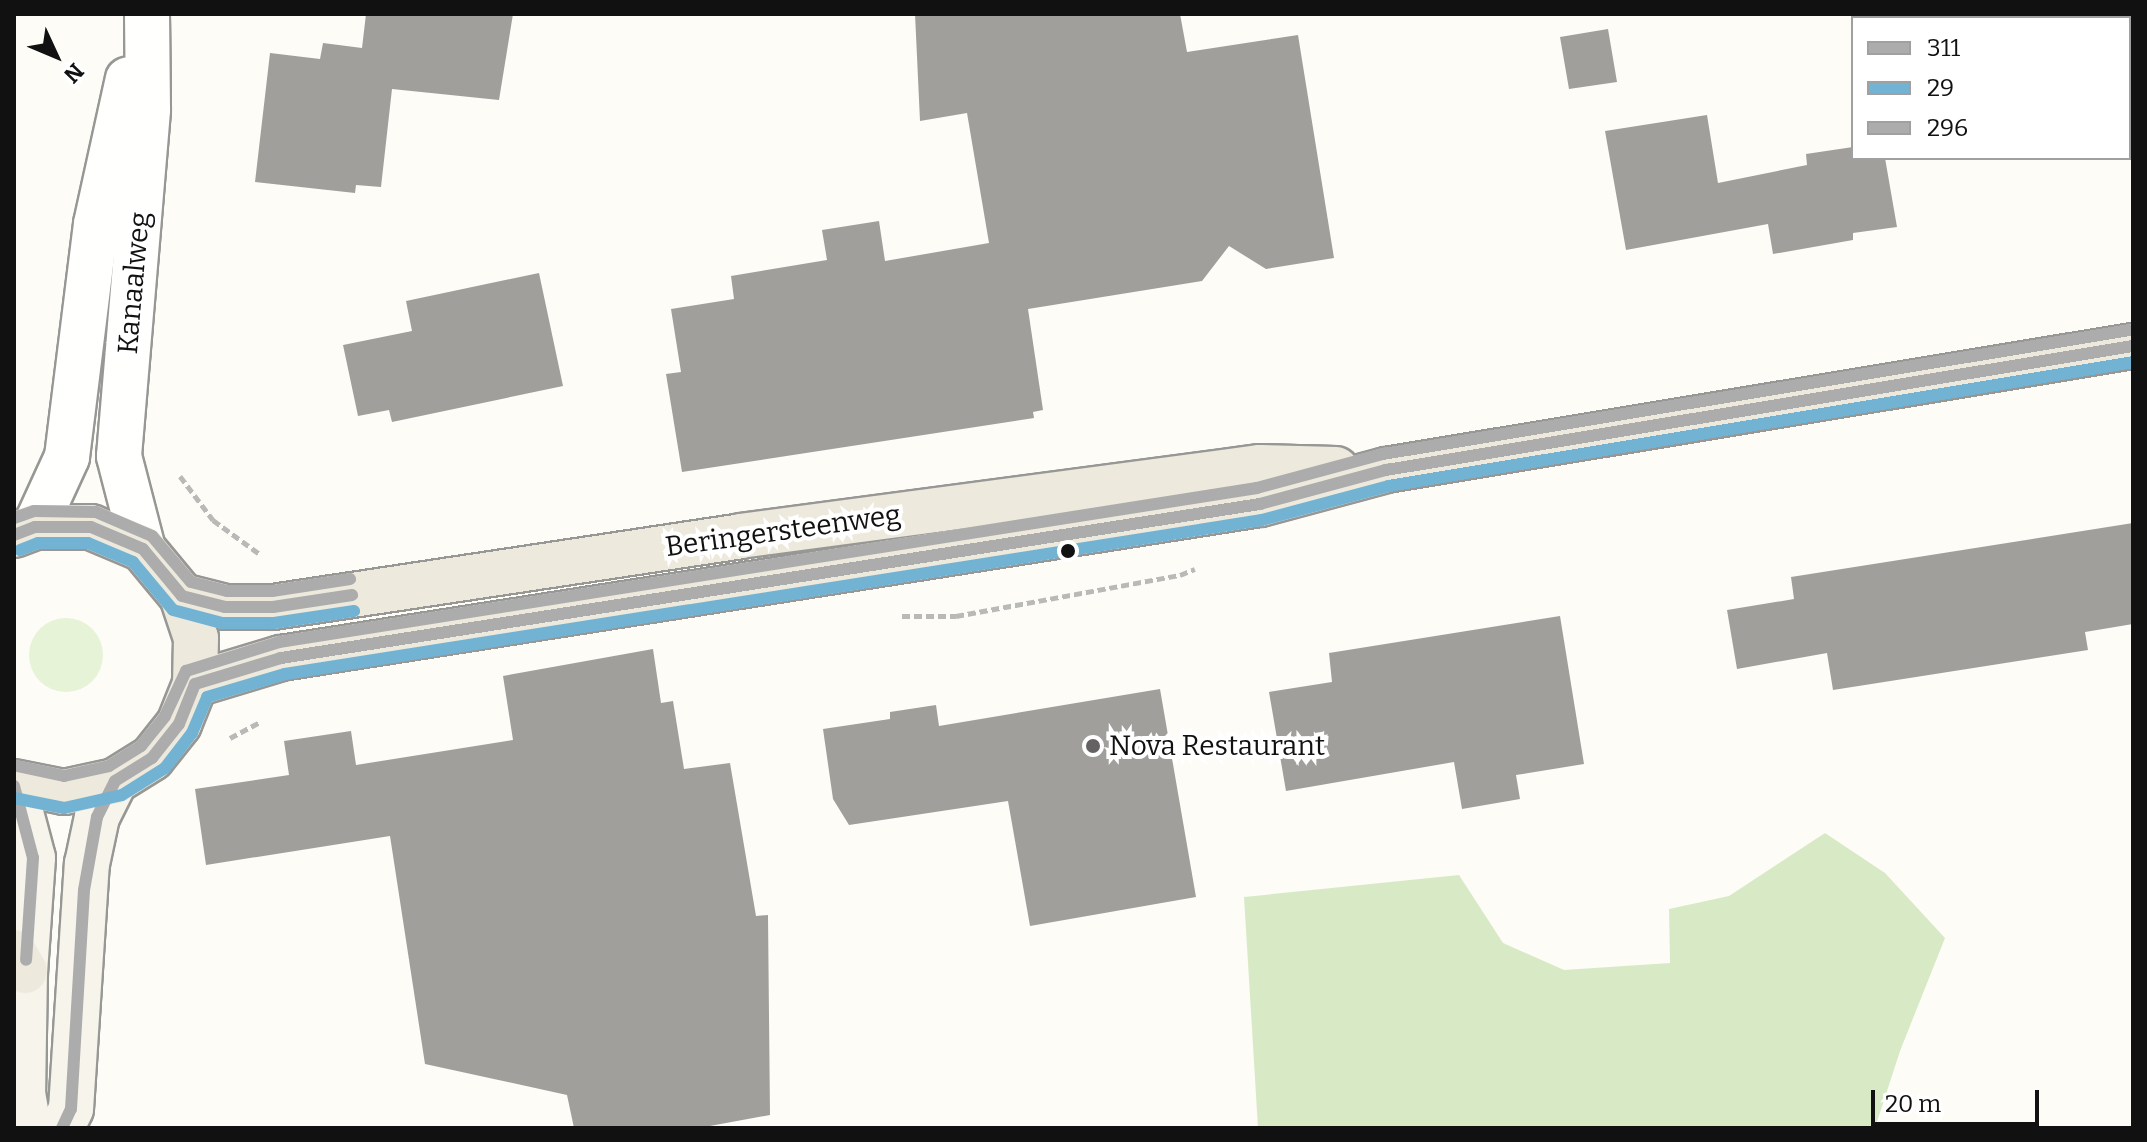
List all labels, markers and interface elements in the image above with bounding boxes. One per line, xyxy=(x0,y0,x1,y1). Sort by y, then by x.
north arrow xyxy=(16,16,96,96)
legend xyxy=(1851,16,2131,160)
text: 311 xyxy=(1927,34,1960,62)
text: N xyxy=(58,58,89,89)
text: 29 xyxy=(1927,74,1954,102)
text: 296 xyxy=(1927,114,1968,142)
street label: Kanaalweg xyxy=(111,210,157,356)
street label: Beringersteenweg xyxy=(663,498,903,564)
unlabelled marker xyxy=(1060,543,1076,559)
place label: Nova Restaurant xyxy=(1109,729,1325,763)
marker: Nova Restaurant xyxy=(1084,737,1102,755)
scale bar xyxy=(1875,1074,2043,1124)
text: 20 m xyxy=(1885,1090,1941,1118)

